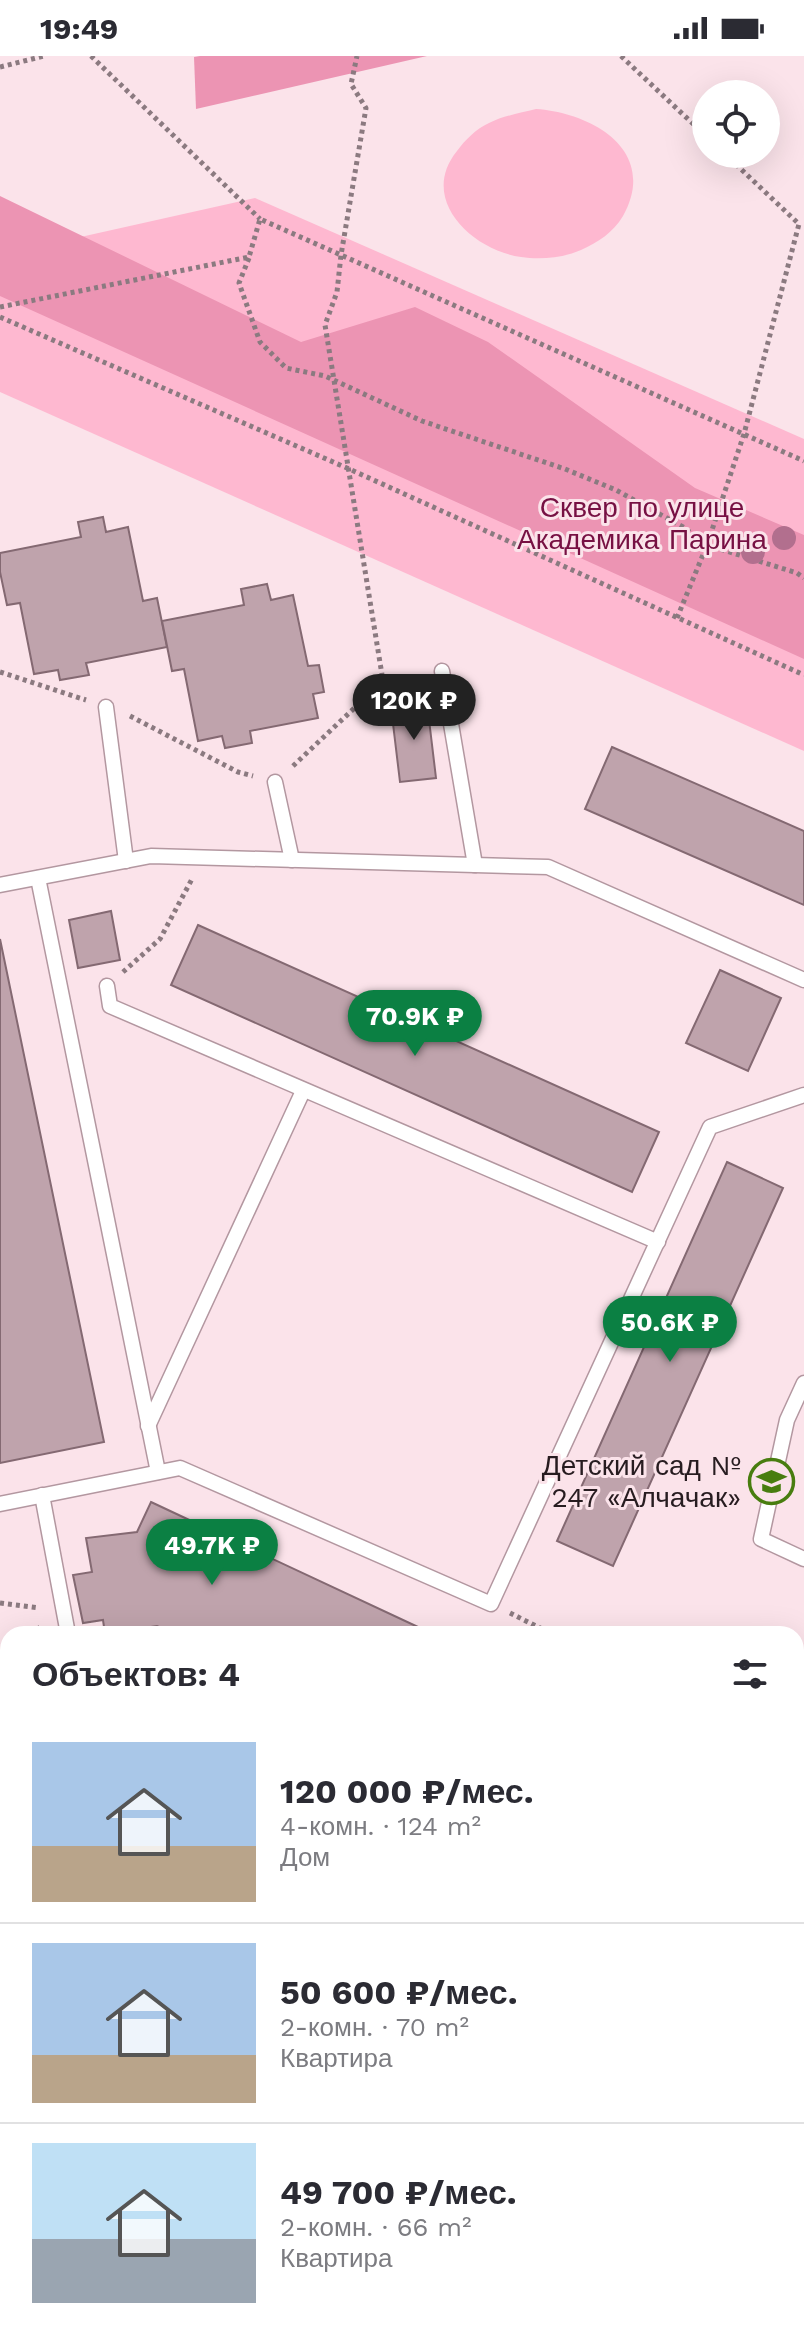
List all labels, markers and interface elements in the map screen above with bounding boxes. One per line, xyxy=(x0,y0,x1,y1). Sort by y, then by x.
text: 19:49 xyxy=(40,11,118,46)
map controls xyxy=(692,80,780,168)
button: locate xyxy=(692,80,780,168)
park label: Сквер по улице Академика Парина xyxy=(517,491,767,556)
pin: 120K ₽ xyxy=(349,674,479,742)
text: 120K ₽ xyxy=(371,685,457,715)
pin: 70.9K ₽ xyxy=(341,990,489,1058)
text: 70.9K ₽ xyxy=(366,1001,464,1031)
pin: 50.6K ₽ xyxy=(596,1296,744,1364)
text: 50.6K ₽ xyxy=(621,1307,719,1337)
place label: Детский сад № 247 «Алчачак» xyxy=(542,1449,741,1514)
school or university icon: Детский сад № 247 «Алчачак» xyxy=(748,1457,796,1505)
pin: 49.7K ₽ xyxy=(138,1519,286,1587)
text: 49.7K ₽ xyxy=(164,1530,260,1560)
icon: filters xyxy=(728,1652,772,1696)
text: Объектов: 4 xyxy=(32,1654,240,1694)
text: 120 000 ₽/мес. xyxy=(280,1771,534,1811)
icon: home xyxy=(96,1774,192,1870)
text: 4-комн. · 124 m² xyxy=(280,1811,481,1841)
text: Дом xyxy=(280,1842,330,1872)
text: 50 600 ₽/мес. xyxy=(280,1972,518,2012)
icon: home xyxy=(96,1975,192,2071)
text: 2-комн. · 70 m² xyxy=(280,2012,469,2042)
text: Квартира xyxy=(280,2043,392,2073)
text: 49 700 ₽/мес. xyxy=(280,2172,517,2212)
icon: home xyxy=(96,2175,192,2271)
text: 2-комн. · 66 m² xyxy=(280,2212,472,2242)
text: Квартира xyxy=(280,2243,392,2273)

